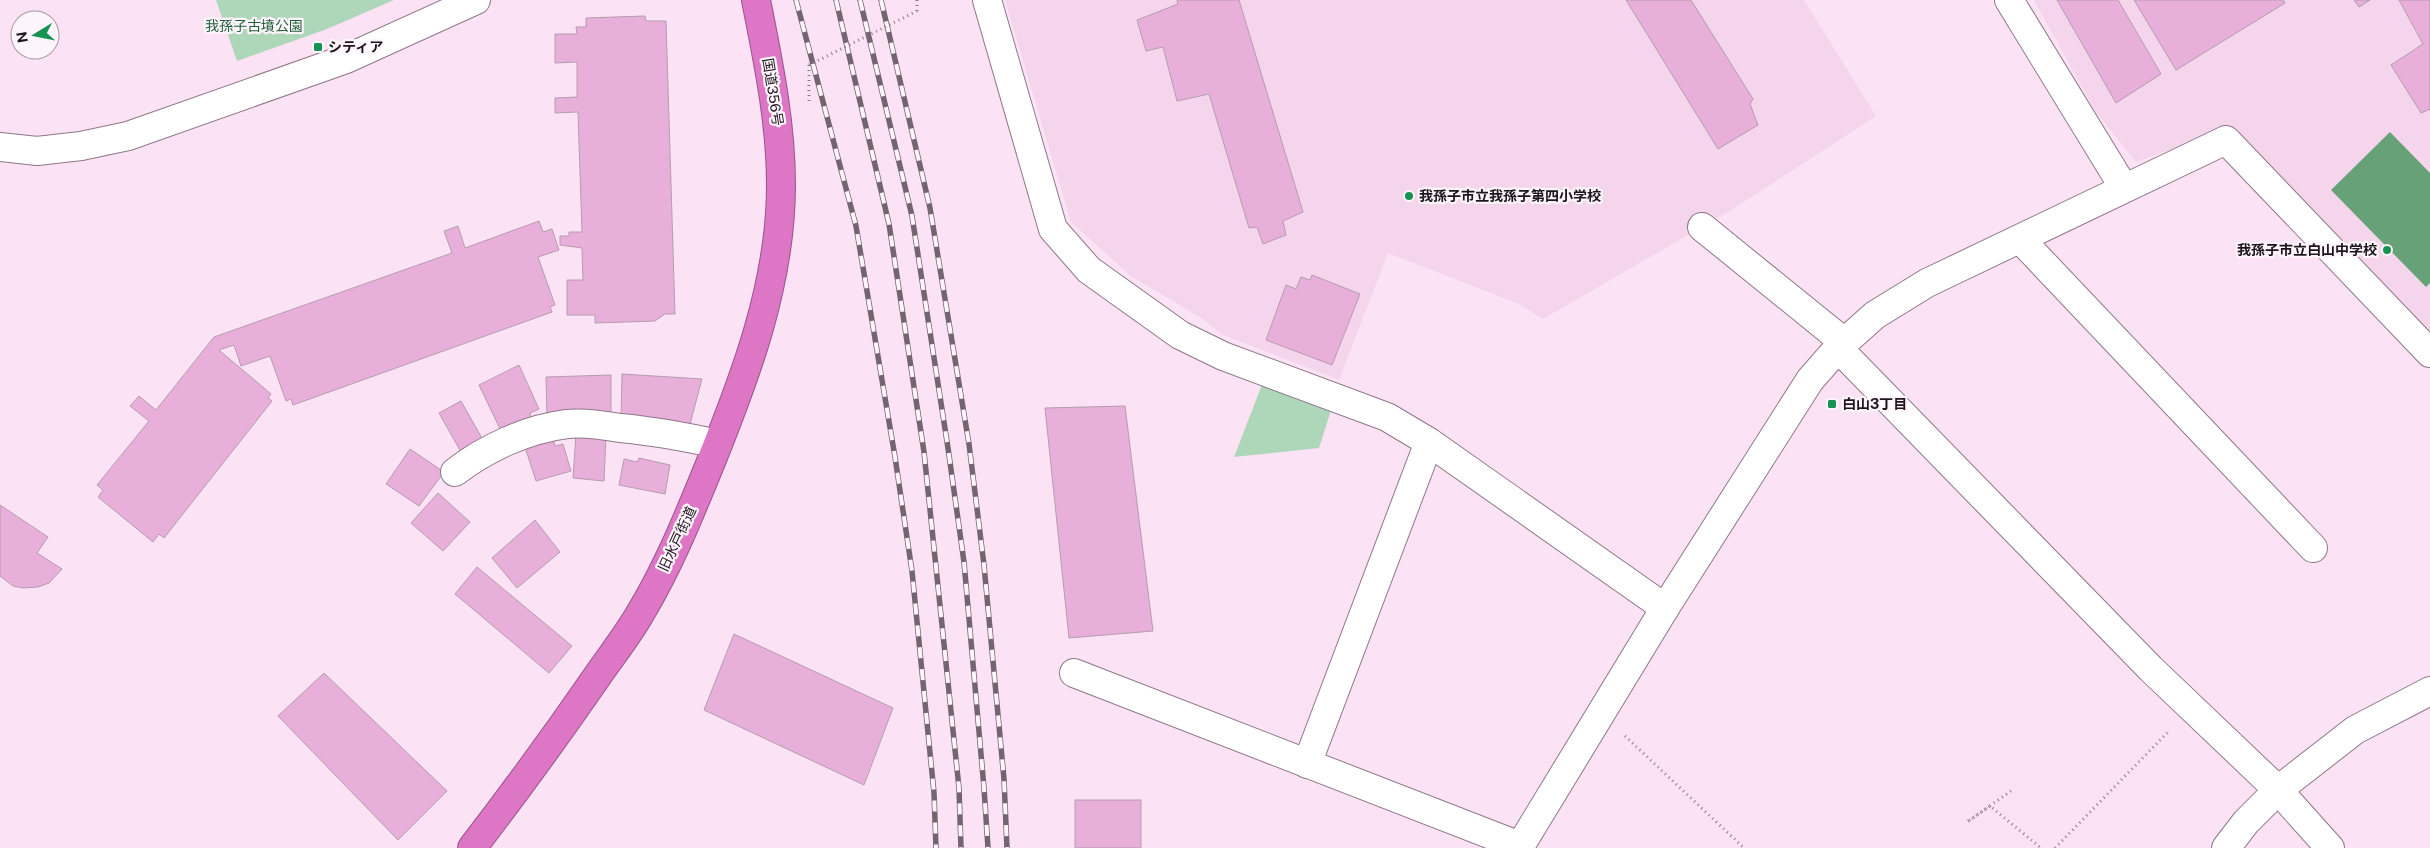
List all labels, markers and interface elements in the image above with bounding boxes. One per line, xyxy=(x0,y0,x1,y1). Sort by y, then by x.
north arrow xyxy=(10,10,60,60)
park label: 我孫子古墳公園 xyxy=(205,18,303,34)
text: N xyxy=(13,30,31,44)
place label: シティア xyxy=(328,39,383,55)
marker: シティア xyxy=(312,41,324,53)
street label: 国道356号 xyxy=(760,57,786,127)
place label: 我孫子市立我孫子第四小学校 xyxy=(1419,188,1601,204)
marker: 我孫子市立我孫子第四小学校 xyxy=(1403,190,1415,202)
place label: 我孫子市立白山中学校 xyxy=(2237,242,2377,258)
marker: 我孫子市立白山中学校 xyxy=(2381,244,2393,256)
place label: 白山3丁目 xyxy=(1842,396,1907,412)
marker: 白山3丁目 xyxy=(1826,398,1838,410)
street label: 旧水戸街道 xyxy=(655,504,699,574)

